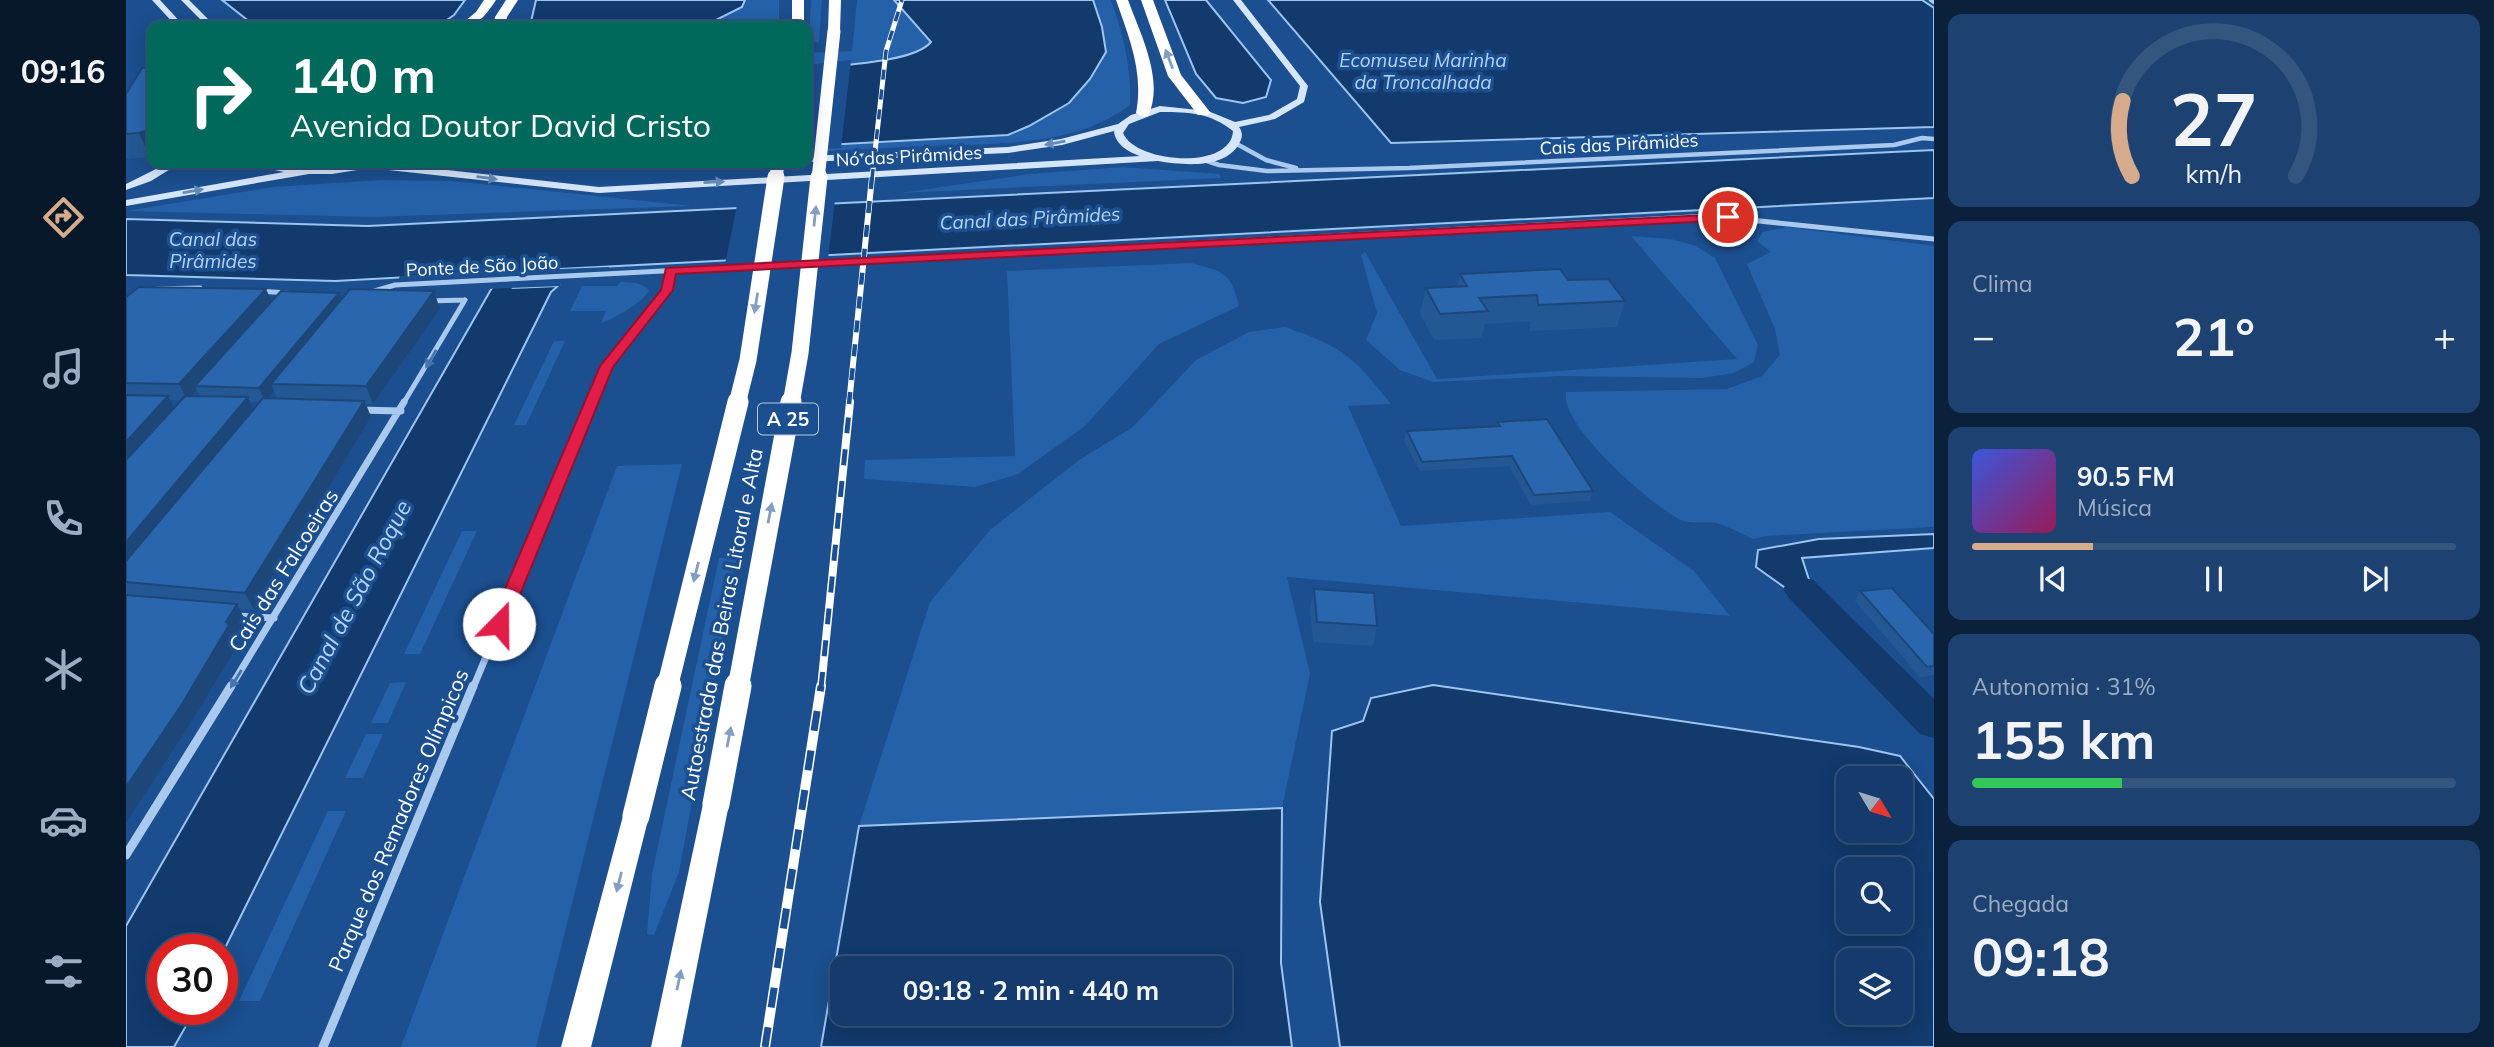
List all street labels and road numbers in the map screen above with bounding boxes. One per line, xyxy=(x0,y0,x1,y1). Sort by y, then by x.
street label: Cais das Pirâmides xyxy=(1539,128,1699,160)
street label: Nó das Pirâmides xyxy=(835,141,983,171)
street label: Ponte de São João xyxy=(405,251,559,281)
road number: A 25 xyxy=(758,404,818,434)
street label: Autoestrada das Beiras Litoral e Alta xyxy=(674,446,768,802)
street label: Cais das Falcoeiras xyxy=(222,484,344,656)
street label: Parque dos Remadores Olímpicos xyxy=(322,665,474,975)

